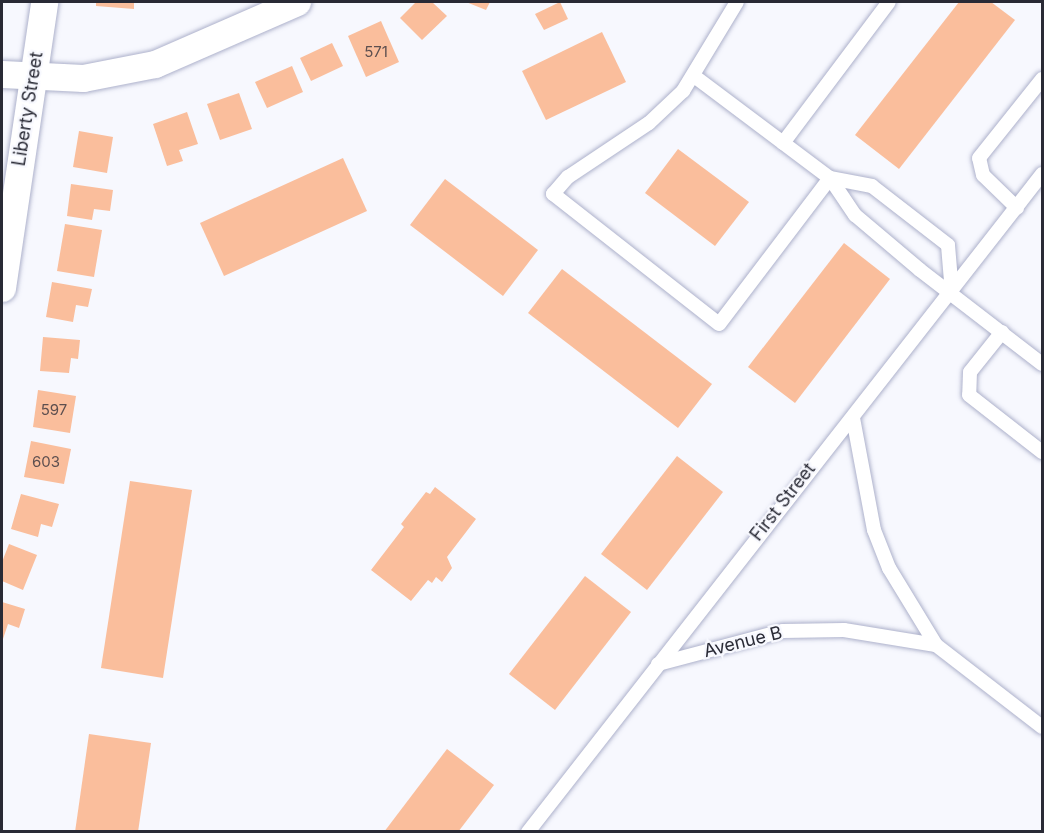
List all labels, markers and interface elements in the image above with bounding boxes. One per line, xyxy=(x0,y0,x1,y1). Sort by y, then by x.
house number: 571 xyxy=(364,43,388,61)
street label: Liberty Street xyxy=(8,50,48,168)
house number: 597 xyxy=(41,401,67,419)
house number: 603 xyxy=(32,453,60,471)
street label: First Street xyxy=(746,459,820,545)
street label: Avenue B xyxy=(702,622,784,662)

